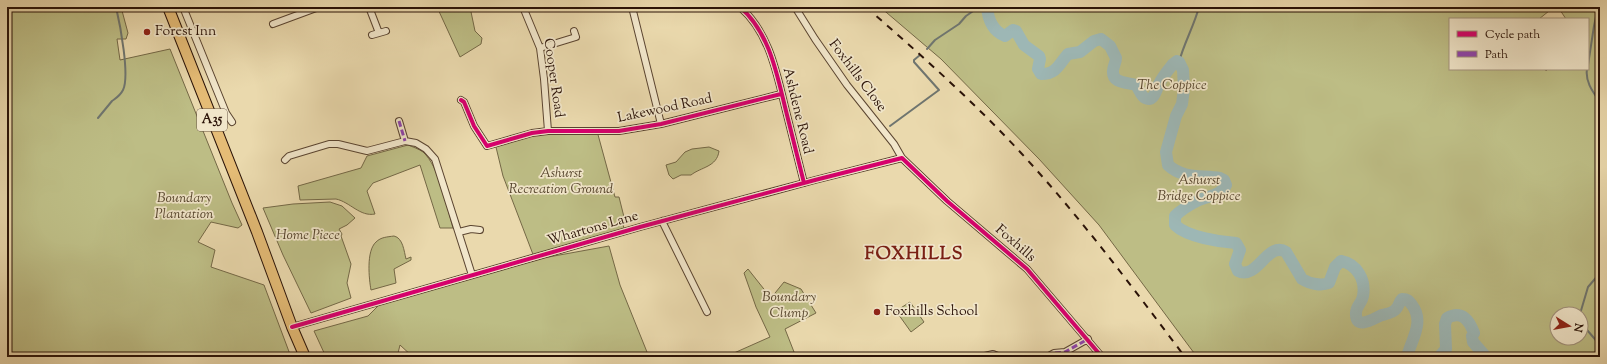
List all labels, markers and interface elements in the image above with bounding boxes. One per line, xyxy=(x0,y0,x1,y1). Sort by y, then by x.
legend xyxy=(1449,18,1589,70)
place label: Forest Inn xyxy=(155,22,216,42)
text: Cycle path xyxy=(1485,26,1540,44)
marker: Forest Inn xyxy=(142,27,152,37)
street label: Foxhills Close xyxy=(823,36,891,116)
street label: Cooper Road xyxy=(538,37,568,119)
text: Path xyxy=(1485,46,1508,64)
street label: Ashdene Road xyxy=(777,66,817,156)
park label: The Coppice xyxy=(1137,76,1207,96)
street label: Lakewood Road xyxy=(616,89,714,129)
road number: A35 xyxy=(197,109,227,131)
park label: Ashurst Recreation Ground xyxy=(509,164,613,200)
park label: Ashurst Bridge Coppice xyxy=(1158,171,1241,207)
park label: Boundary Plantation xyxy=(155,189,214,225)
street label: Whartons Lane xyxy=(545,206,641,252)
street label: Foxhills xyxy=(990,221,1040,267)
park label: Home Piece xyxy=(276,226,340,246)
district label: FOXHILLS xyxy=(865,242,963,268)
park label: Boundary Clump xyxy=(762,288,816,324)
place label: Foxhills School xyxy=(885,302,978,322)
north arrow xyxy=(1549,306,1589,346)
marker: Foxhills School xyxy=(872,307,882,317)
text: N xyxy=(1569,321,1587,334)

